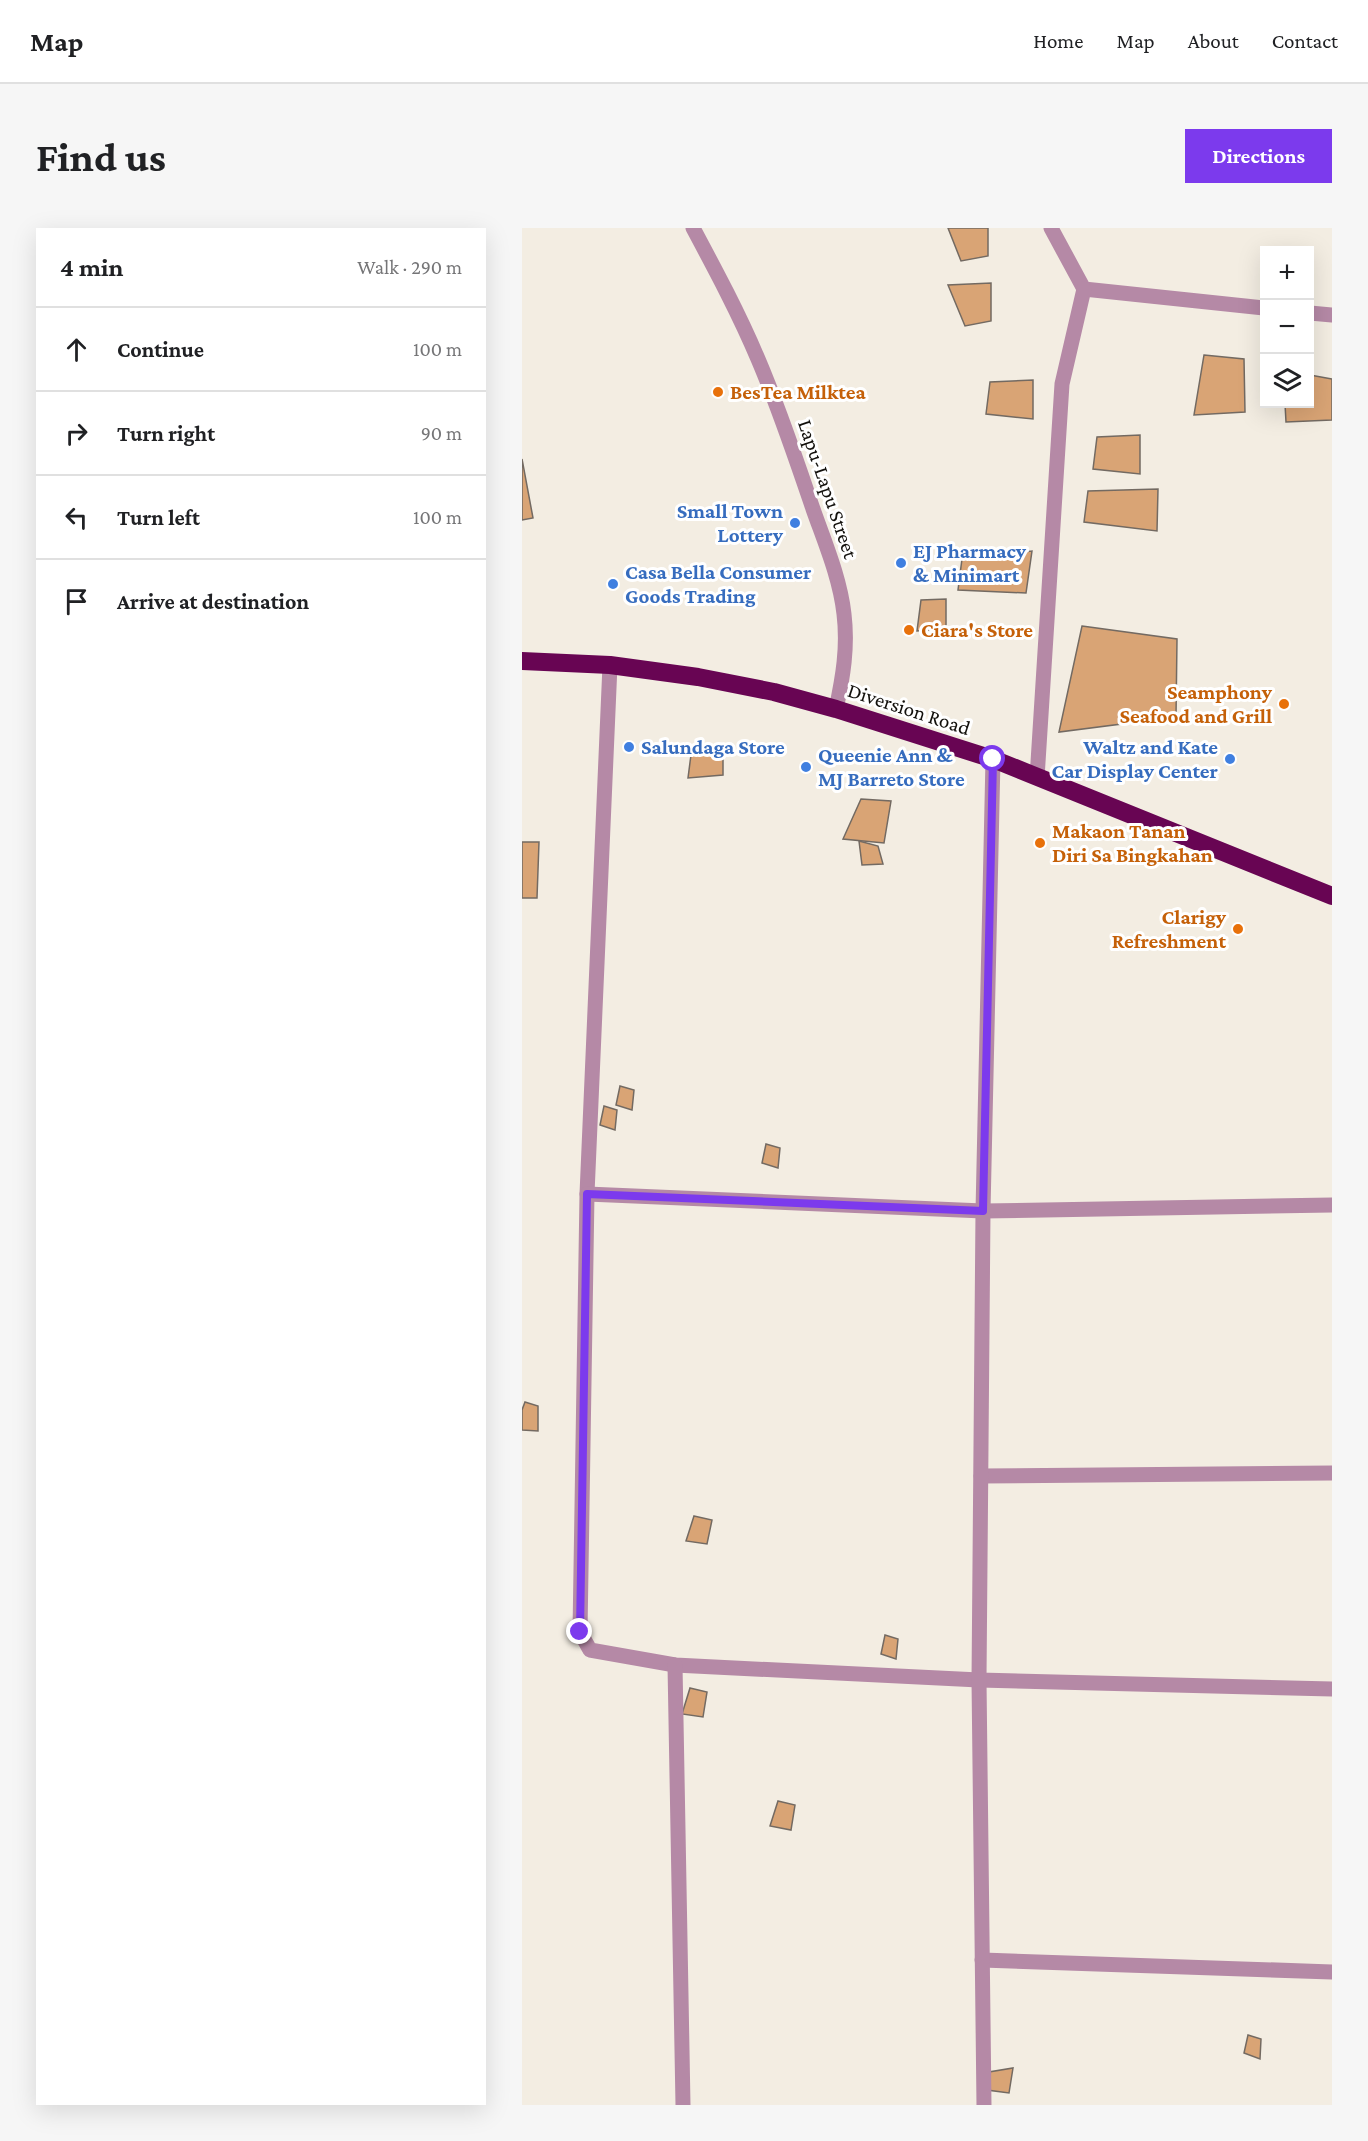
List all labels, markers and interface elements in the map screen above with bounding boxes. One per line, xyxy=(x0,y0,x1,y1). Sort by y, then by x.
text: Map xyxy=(30,26,83,57)
text: Home xyxy=(1033,29,1083,53)
text: Map xyxy=(1116,29,1155,53)
text: About xyxy=(1188,29,1239,53)
text: Contact xyxy=(1272,29,1338,53)
button: Directions xyxy=(1185,129,1332,183)
text: Find us xyxy=(36,133,166,180)
map controls xyxy=(1260,246,1314,408)
button: + xyxy=(1260,246,1314,300)
text: 4 min xyxy=(60,253,124,282)
text: Walk · 290 m xyxy=(357,256,462,278)
button: − xyxy=(1260,300,1314,354)
icon: ahead xyxy=(60,333,93,366)
text: Continue xyxy=(117,337,204,362)
text: 100 m xyxy=(413,338,462,360)
button: layers xyxy=(1260,354,1314,408)
place label: BesTea Milktea xyxy=(730,380,866,404)
marker: BesTea Milktea xyxy=(711,385,725,399)
street label: Lapu-Lapu Street xyxy=(793,416,863,563)
icon: right xyxy=(60,417,93,450)
text: Turn right xyxy=(117,421,215,446)
text: 90 m xyxy=(421,422,462,444)
place label: Small Town Lottery xyxy=(677,499,784,547)
icon: left xyxy=(60,501,93,534)
text: Turn left xyxy=(117,505,200,530)
text: 100 m xyxy=(413,506,462,528)
marker: Small Town Lottery xyxy=(788,516,802,530)
place label: EJ Pharmacy & Minimart xyxy=(913,539,1027,587)
marker: EJ Pharmacy & Minimart xyxy=(894,556,908,570)
place label: Casa Bella Consumer Goods Trading xyxy=(625,560,812,608)
marker: Casa Bella Consumer Goods Trading xyxy=(606,577,620,591)
icon: arrive xyxy=(60,585,93,618)
text: Arrive at destination xyxy=(117,589,309,614)
place label: Ciara's Store xyxy=(921,618,1033,642)
marker: Ciara's Store xyxy=(902,623,916,637)
street label: Diversion Road xyxy=(845,678,973,740)
place label: Seamphony Seafood and Grill xyxy=(1119,680,1273,728)
marker: Seamphony Seafood and Grill xyxy=(1277,697,1291,711)
place label: Salundaga Store xyxy=(641,735,785,759)
place label: Waltz and Kate Car Display Center xyxy=(1051,735,1219,783)
marker: Salundaga Store xyxy=(622,740,636,754)
place label: Queenie Ann & MJ Barreto Store xyxy=(818,743,965,791)
route start xyxy=(979,745,1005,771)
marker: Waltz and Kate Car Display Center xyxy=(1223,752,1237,766)
marker: Queenie Ann & MJ Barreto Store xyxy=(799,760,813,774)
place label: Makaon Tanan Diri Sa Bingkahan xyxy=(1052,819,1213,867)
marker: Makaon Tanan Diri Sa Bingkahan xyxy=(1033,836,1047,850)
place label: Clarigy Refreshment xyxy=(1112,905,1227,953)
marker: Clarigy Refreshment xyxy=(1231,922,1245,936)
route end xyxy=(566,1618,592,1644)

